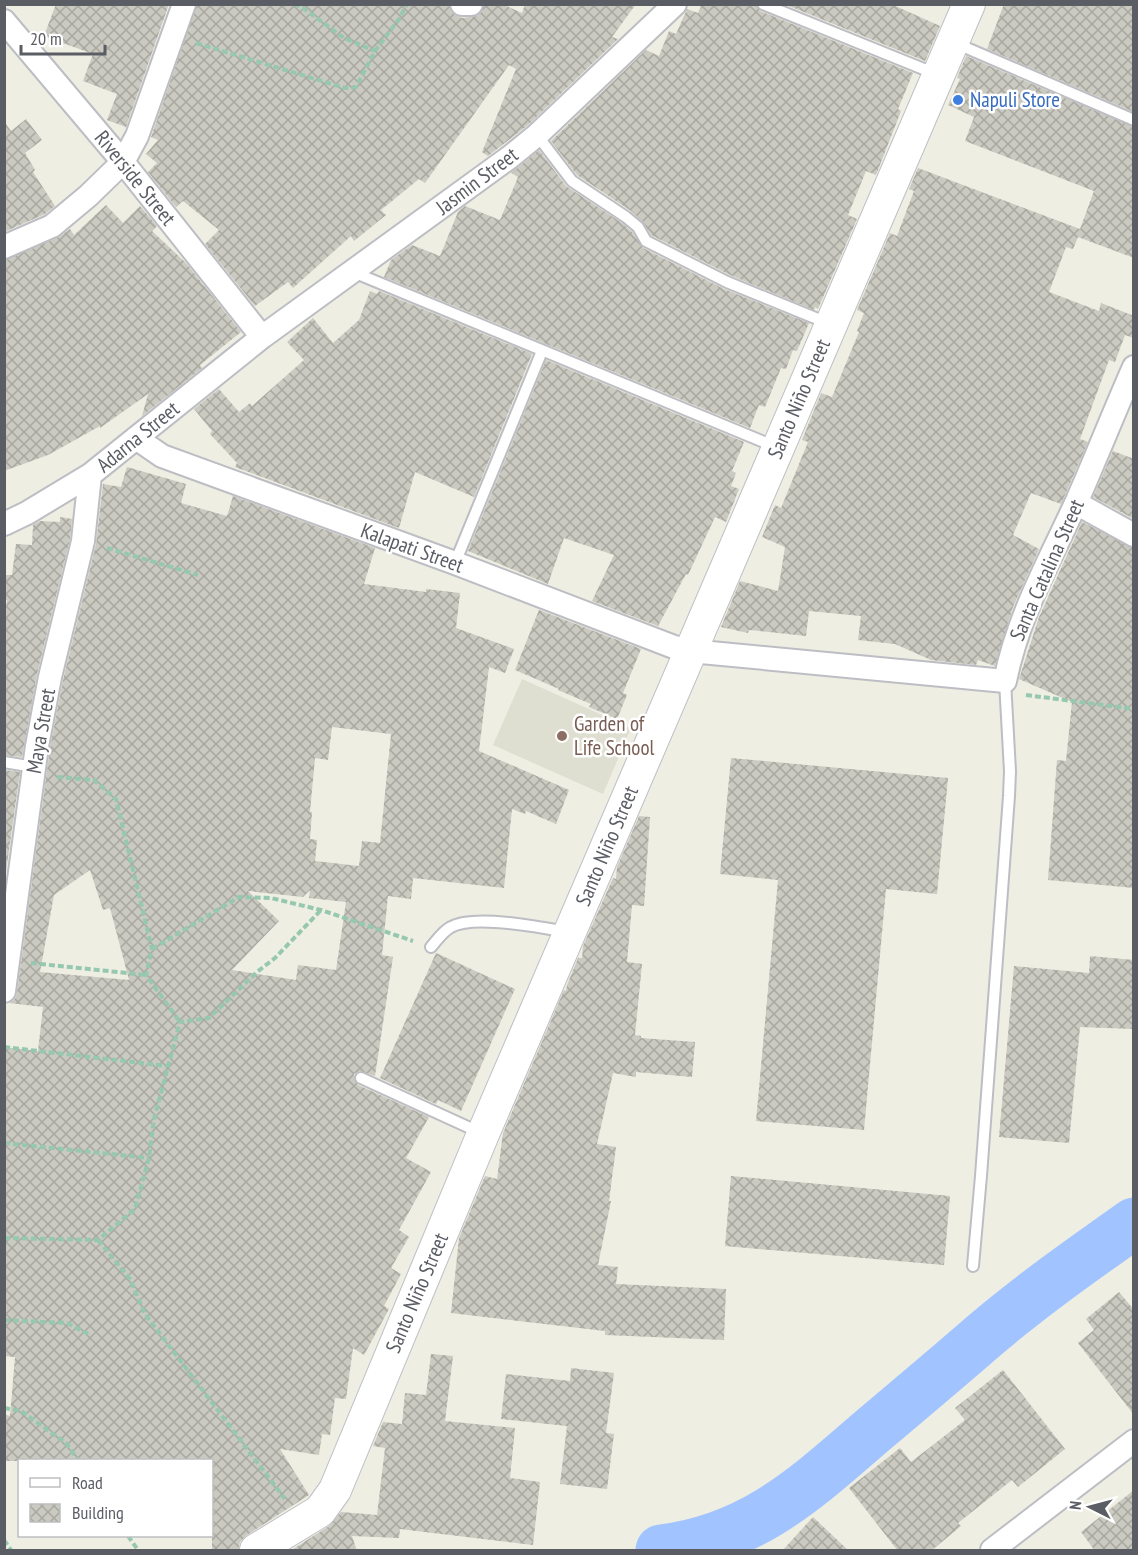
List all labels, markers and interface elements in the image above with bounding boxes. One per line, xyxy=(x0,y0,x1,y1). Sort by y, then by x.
scale bar xyxy=(21,18,105,56)
text: 20 m xyxy=(30,27,62,50)
place label: Napuli Store xyxy=(970,86,1060,113)
marker: Napuli Store xyxy=(951,93,965,107)
street label: Riverside Street xyxy=(89,125,182,231)
street label: Jasmin Street xyxy=(429,141,523,221)
street label: Santo Niño Street xyxy=(761,335,836,463)
street label: Adarna Street xyxy=(91,395,185,478)
street label: Santa Catalina Street xyxy=(1003,495,1090,645)
street label: Kalapati Street xyxy=(357,516,467,579)
street label: Maya Street xyxy=(20,686,61,776)
place label: Garden of Life School xyxy=(574,710,654,761)
marker: Garden of Life School xyxy=(555,729,569,743)
street label: Santo Niño Street xyxy=(569,782,644,910)
street label: Santo Niño Street xyxy=(379,1229,454,1357)
legend xyxy=(18,1459,213,1537)
text: Road xyxy=(72,1471,103,1494)
north arrow xyxy=(1060,1477,1120,1537)
text: N xyxy=(1065,1500,1085,1511)
text: Building xyxy=(72,1501,124,1524)

